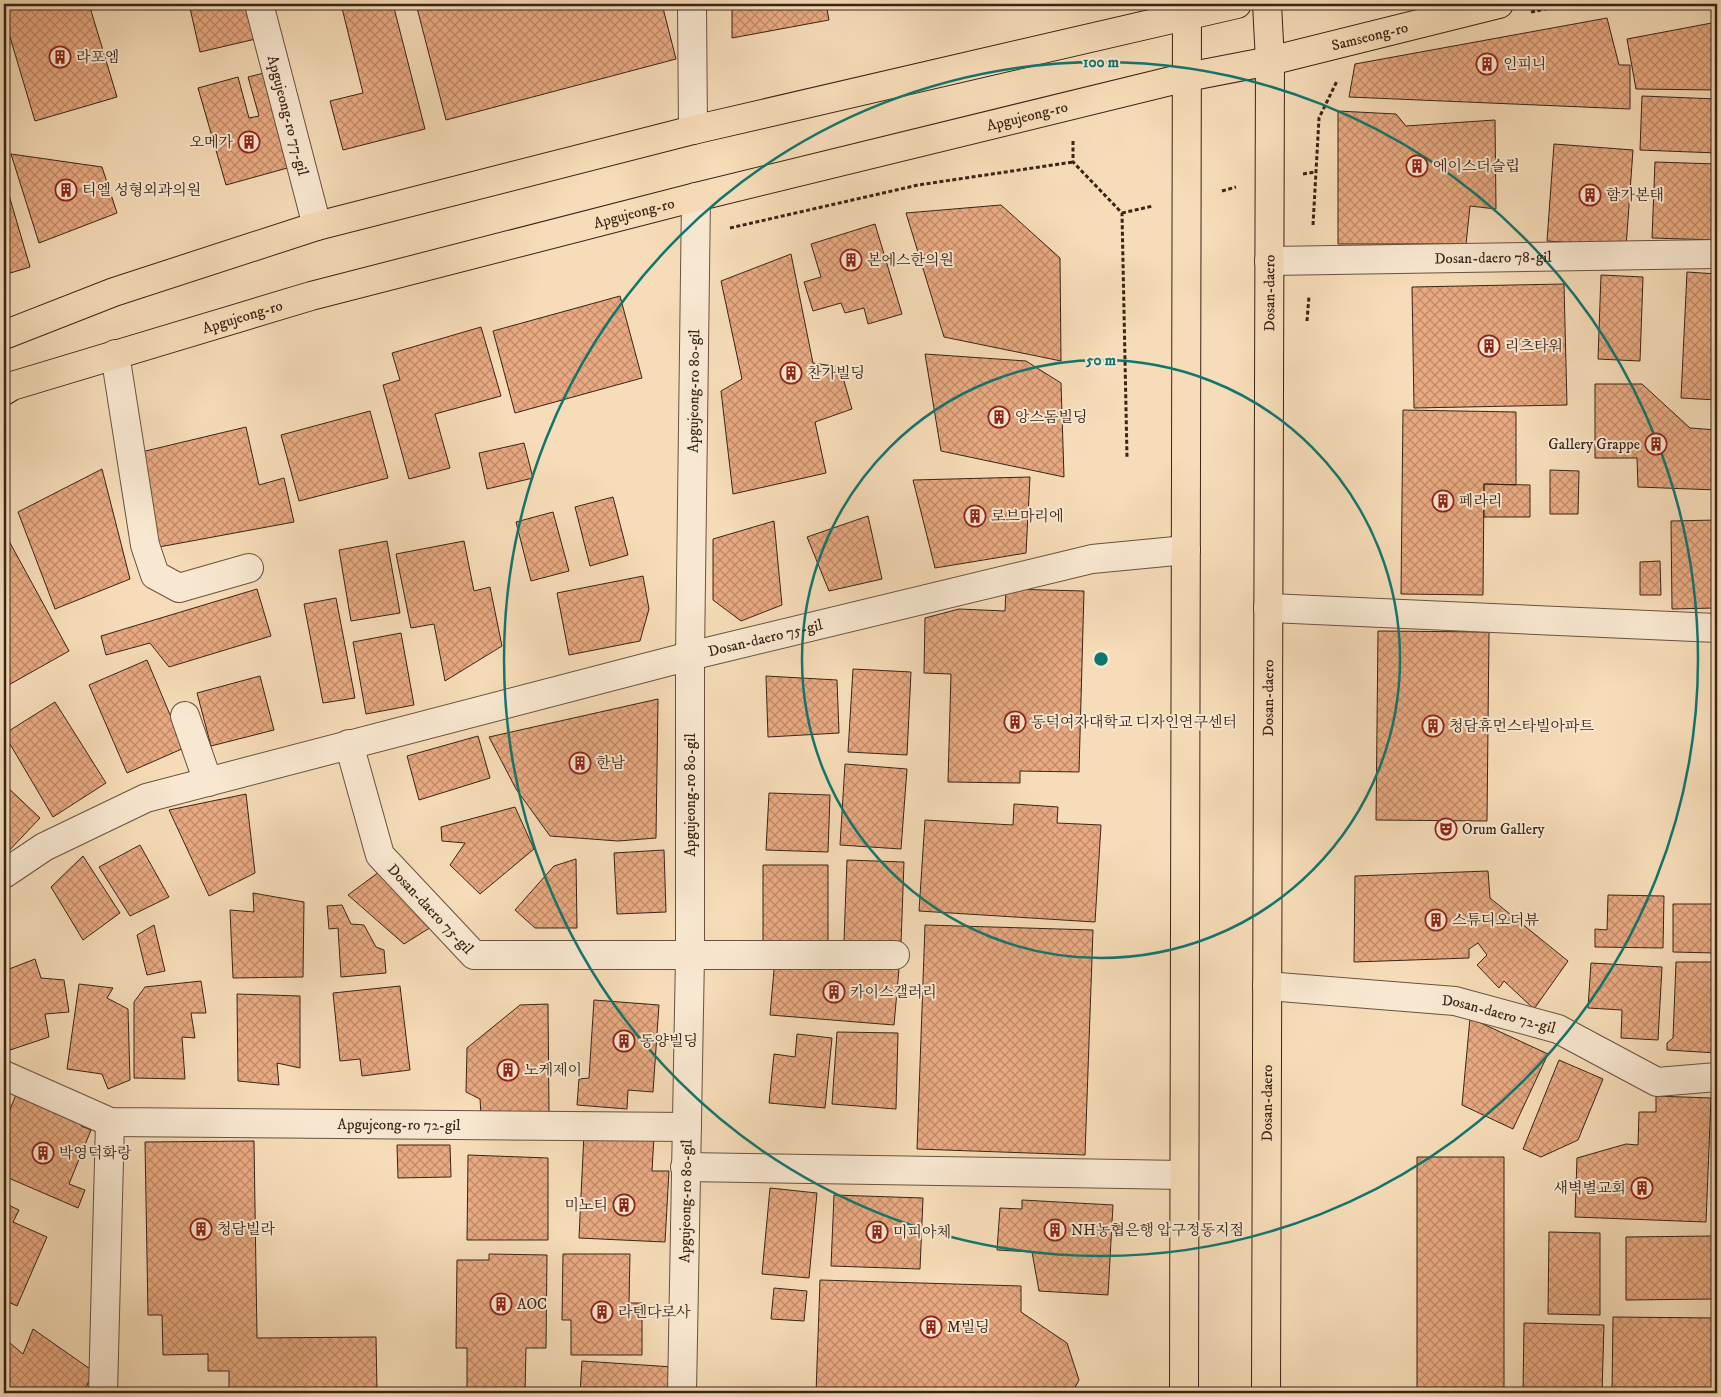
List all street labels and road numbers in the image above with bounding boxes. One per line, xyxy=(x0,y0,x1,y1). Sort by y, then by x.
street label: Samseong-ro xyxy=(1330,18,1410,55)
street label: Apgujeong-ro 77-gil xyxy=(263,53,313,178)
street label: Apgujeong-ro xyxy=(985,98,1070,136)
street label: Apgujeong-ro xyxy=(591,194,676,233)
street label: Dosan-daero 78-gil xyxy=(1434,248,1552,268)
street label: Dosan-daero xyxy=(1260,255,1279,331)
street label: Apgujeong-ro xyxy=(200,296,285,338)
street label: Apgujeong-ro 80-gil xyxy=(684,329,704,453)
street label: Dosan-daero 75-gil xyxy=(706,615,825,661)
street label: Dosan-daero xyxy=(1259,660,1278,736)
street label: Apgujeong-ro 80-gil xyxy=(681,733,700,857)
street label: Dosan-daero 75-gil xyxy=(383,860,478,959)
street label: Dosan-daero 72-gil xyxy=(1441,991,1558,1038)
street label: Dosan-daero xyxy=(1258,1065,1277,1141)
street label: Apgujeong-ro 72-gil xyxy=(337,1115,461,1135)
street label: Apgujeong-ro 80-gil xyxy=(675,1139,697,1263)

